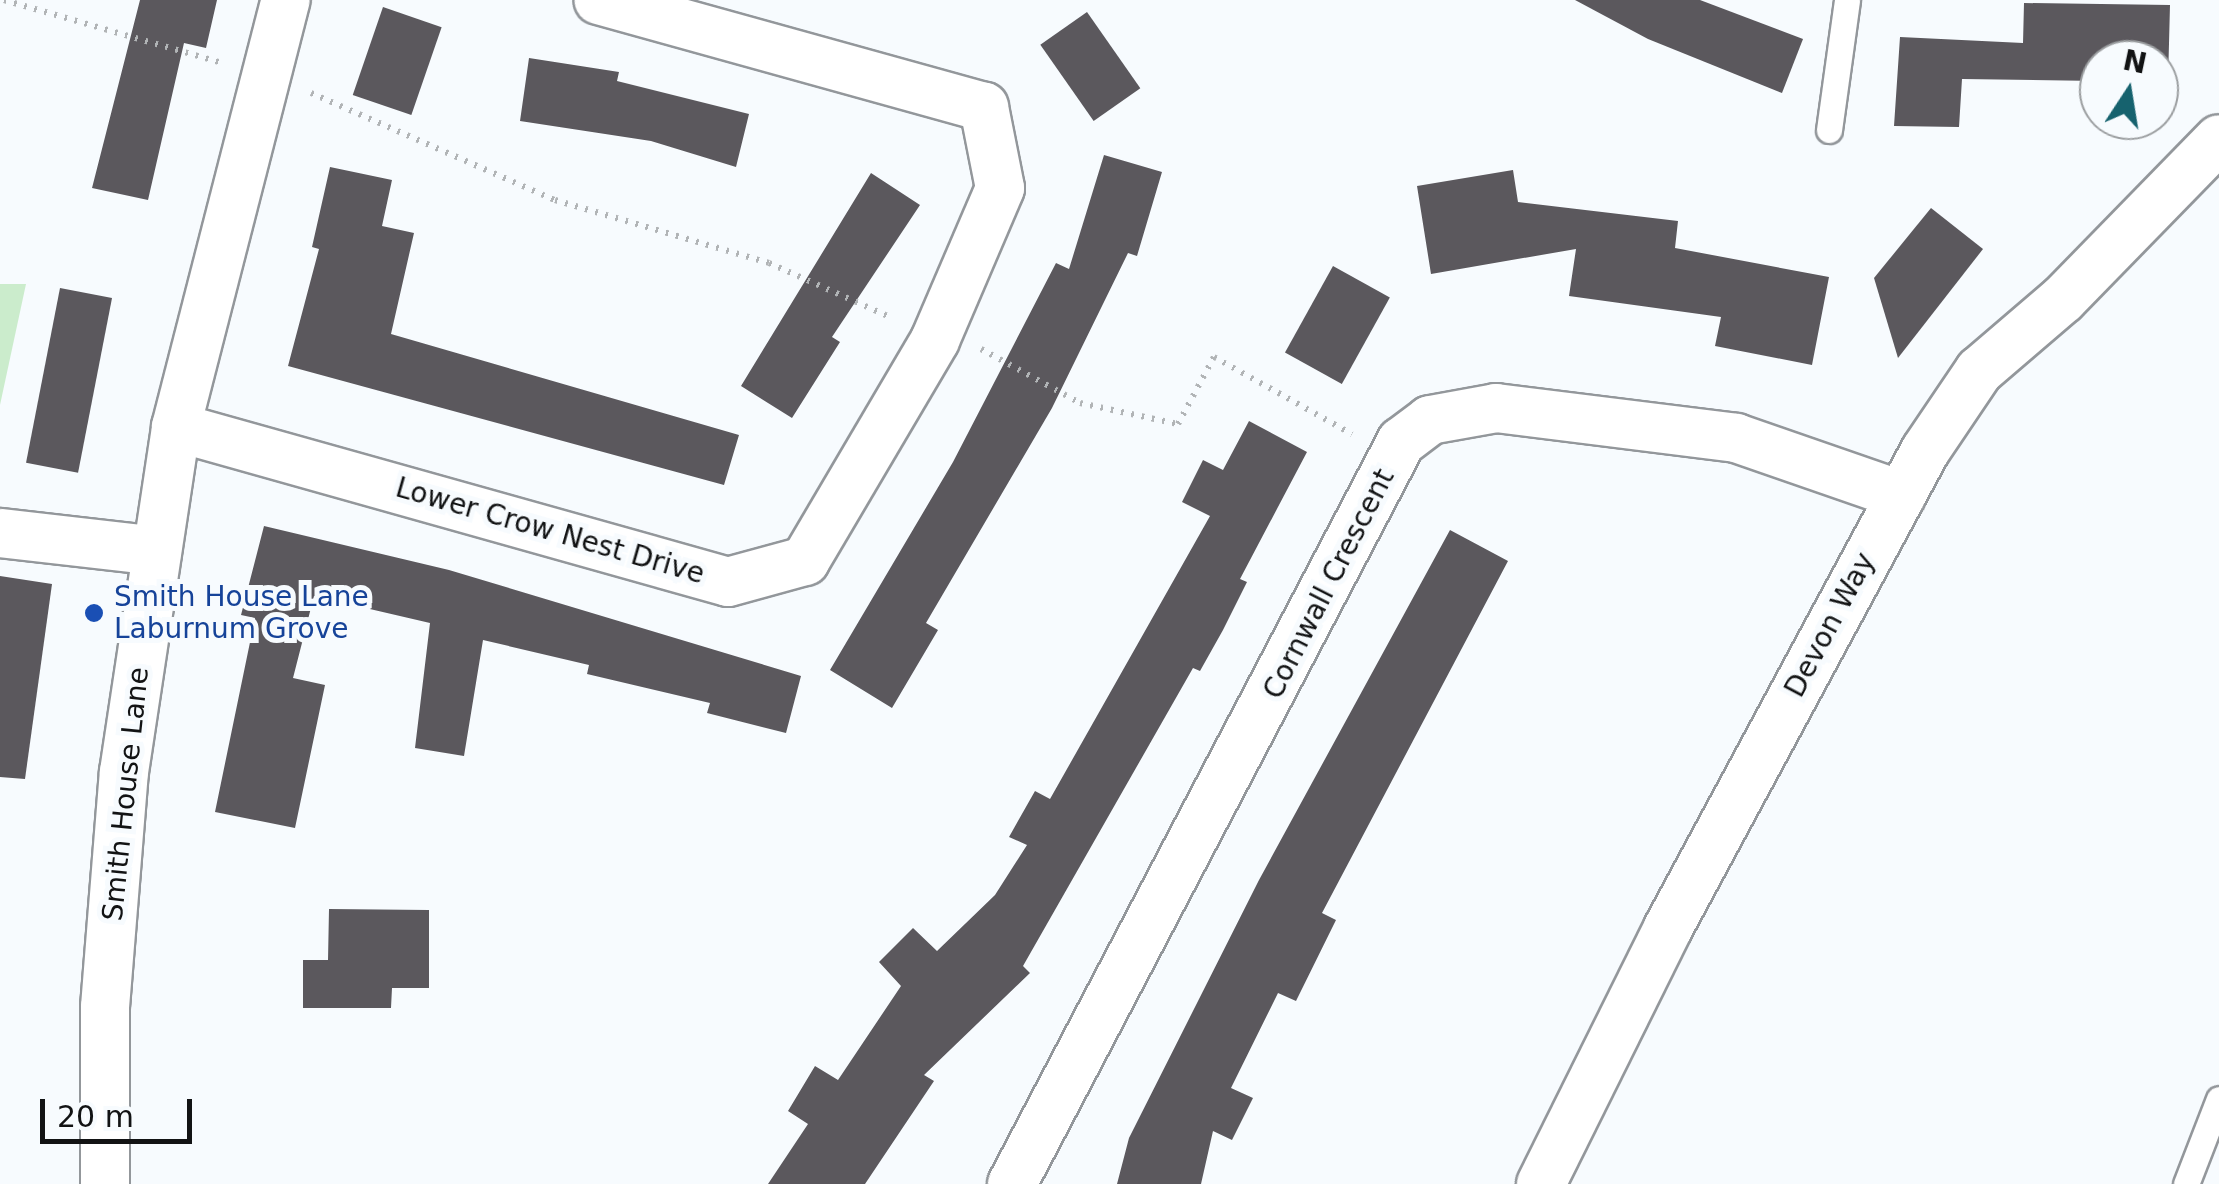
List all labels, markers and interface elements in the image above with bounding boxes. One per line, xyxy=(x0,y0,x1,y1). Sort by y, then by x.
north arrow xyxy=(2079,40,2179,140)
text: N xyxy=(2120,44,2150,81)
street label: Cornwall Crescent xyxy=(1256,463,1402,705)
street label: Lower Crow Nest Drive xyxy=(392,471,708,591)
street label: Devon Way xyxy=(1778,547,1882,703)
place label: Smith House Lane Laburnum Grove xyxy=(114,580,369,646)
marker: Smith House Lane Laburnum Grove xyxy=(83,602,105,624)
street label: Smith House Lane xyxy=(96,666,156,922)
scale bar xyxy=(45,1079,198,1141)
text: 20 m xyxy=(57,1099,134,1134)

